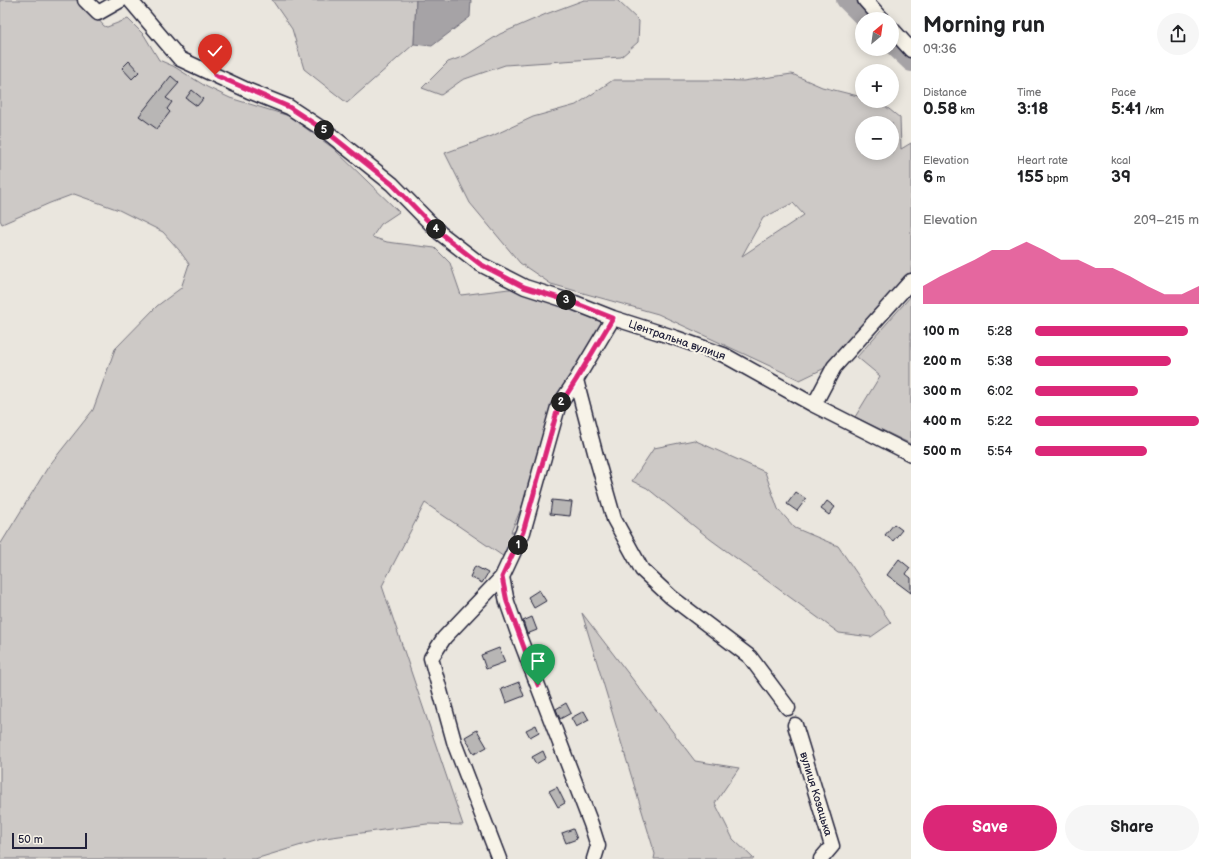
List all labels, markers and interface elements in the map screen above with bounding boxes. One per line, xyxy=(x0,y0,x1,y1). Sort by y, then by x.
north arrow xyxy=(855,12,899,56)
map controls xyxy=(855,12,899,160)
text: Morning run xyxy=(923,12,1045,39)
button: share xyxy=(1157,13,1199,55)
pin xyxy=(198,34,232,75)
icon: check xyxy=(204,40,226,62)
text: 09:36 xyxy=(923,41,957,57)
button: + xyxy=(855,64,899,108)
text: Distance xyxy=(923,86,967,99)
text: Time xyxy=(1017,86,1041,99)
text: Pace xyxy=(1111,86,1136,99)
text: 0.58 xyxy=(923,99,957,119)
text: 3:18 xyxy=(1017,99,1048,119)
text: 5:41 xyxy=(1111,99,1142,119)
text: km xyxy=(957,104,975,117)
text: /km xyxy=(1142,104,1164,117)
button: − xyxy=(855,116,899,160)
pin: 5 xyxy=(314,120,334,140)
text: 5 xyxy=(321,123,327,136)
text: Elevation xyxy=(923,154,969,167)
text: Heart rate xyxy=(1017,154,1068,167)
text: kcal xyxy=(1111,154,1131,167)
text: 6 xyxy=(923,167,933,187)
text: 155 xyxy=(1017,167,1044,187)
text: 39 xyxy=(1111,167,1131,187)
text: m xyxy=(933,172,945,185)
text: bpm xyxy=(1044,172,1068,185)
text: Elevation xyxy=(923,212,977,228)
text: 209–215 m xyxy=(1133,212,1199,228)
pin: 4 xyxy=(426,219,446,239)
text: 4 xyxy=(433,222,439,235)
pin: 3 xyxy=(556,290,576,310)
text: 3 xyxy=(563,293,569,306)
street label: Центральна вулиця xyxy=(627,317,727,363)
text: 100 m xyxy=(923,323,959,339)
text: 5:28 xyxy=(987,323,1012,339)
text: 200 m xyxy=(923,353,961,369)
text: 5:38 xyxy=(987,353,1013,369)
text: 300 m xyxy=(923,383,961,399)
text: 6:02 xyxy=(987,383,1013,399)
pin: 2 xyxy=(551,392,571,412)
text: 2 xyxy=(558,395,564,408)
text: 400 m xyxy=(923,413,961,429)
text: 5:22 xyxy=(987,413,1012,429)
text: 500 m xyxy=(923,443,961,459)
text: 5:54 xyxy=(987,443,1012,459)
pin: 1 xyxy=(508,535,528,555)
text: 1 xyxy=(516,538,520,551)
pin xyxy=(521,644,555,685)
icon: arrive xyxy=(527,650,549,672)
street label: вулиця Козацька xyxy=(797,750,835,838)
button: Save xyxy=(923,805,1057,851)
button: Share xyxy=(1065,805,1199,851)
scale bar xyxy=(12,831,87,850)
text: 50 m xyxy=(18,833,43,846)

